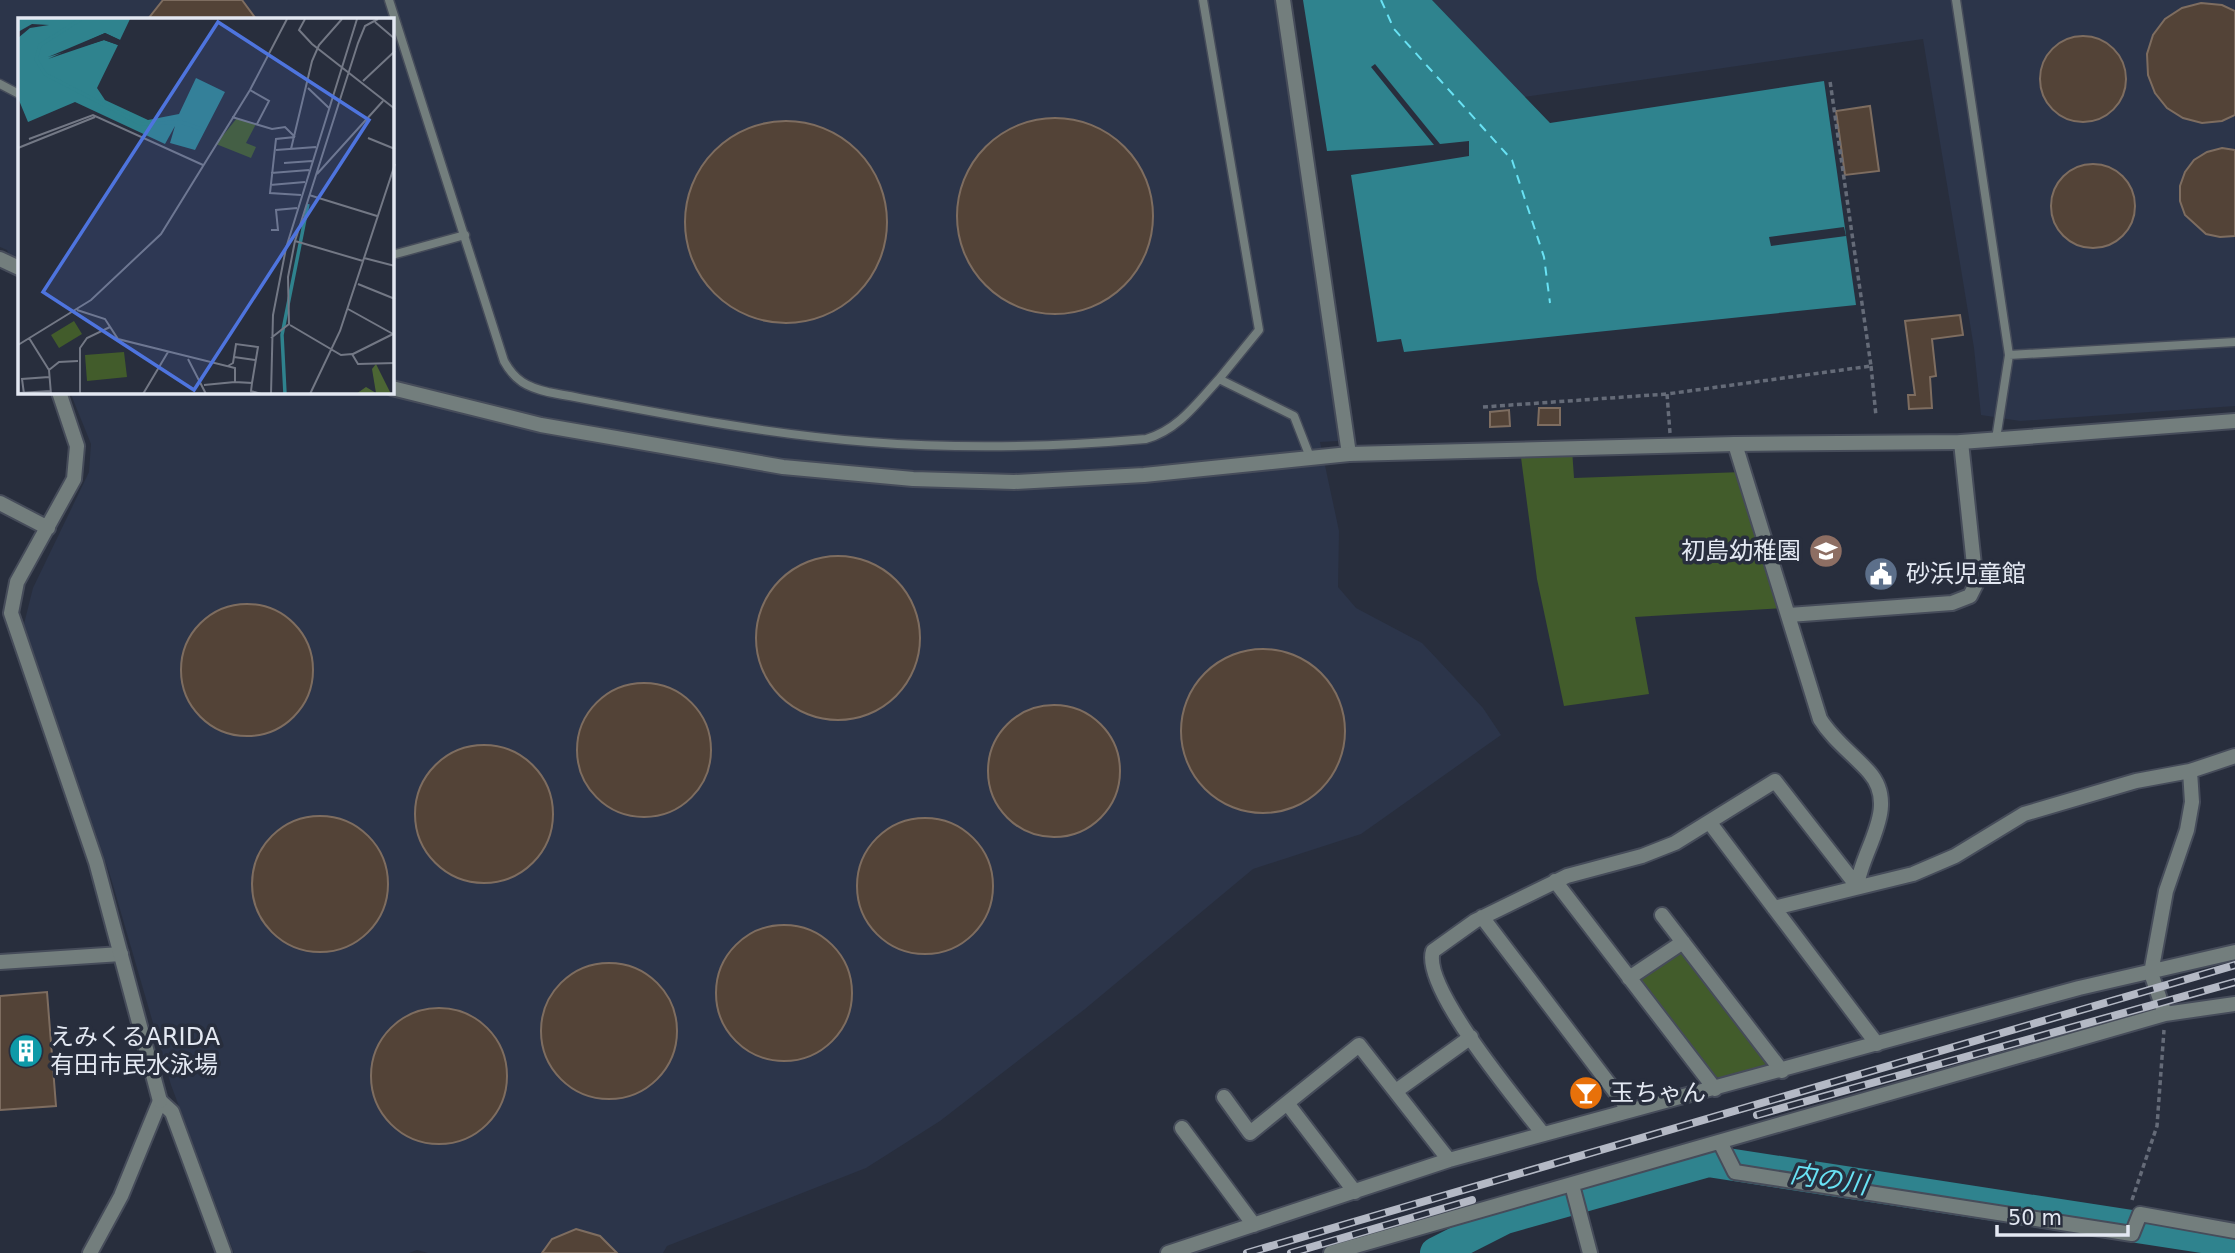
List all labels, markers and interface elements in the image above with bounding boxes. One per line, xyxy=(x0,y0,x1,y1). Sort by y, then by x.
inset map xyxy=(18,18,394,394)
school or university icon: 初島幼稚園 xyxy=(1807,532,1845,570)
place label: 初島幼稚園 xyxy=(1681,537,1801,565)
public building icon: 砂浜児童館 xyxy=(1862,555,1900,593)
place label: 砂浜児童館 xyxy=(1906,560,2026,588)
place label: えみくるARIDA 有田市民水泳場 xyxy=(50,1023,221,1079)
building icon: えみくるARIDA 有田市民水泳場 xyxy=(7,1032,45,1070)
bar icon: 玉ちゃん xyxy=(1567,1074,1605,1112)
place label: 玉ちゃん xyxy=(1610,1079,1706,1107)
water label: 内の川 xyxy=(1788,1158,1873,1200)
scale bar xyxy=(1997,1194,2128,1238)
text: 50 m xyxy=(2008,1206,2062,1230)

